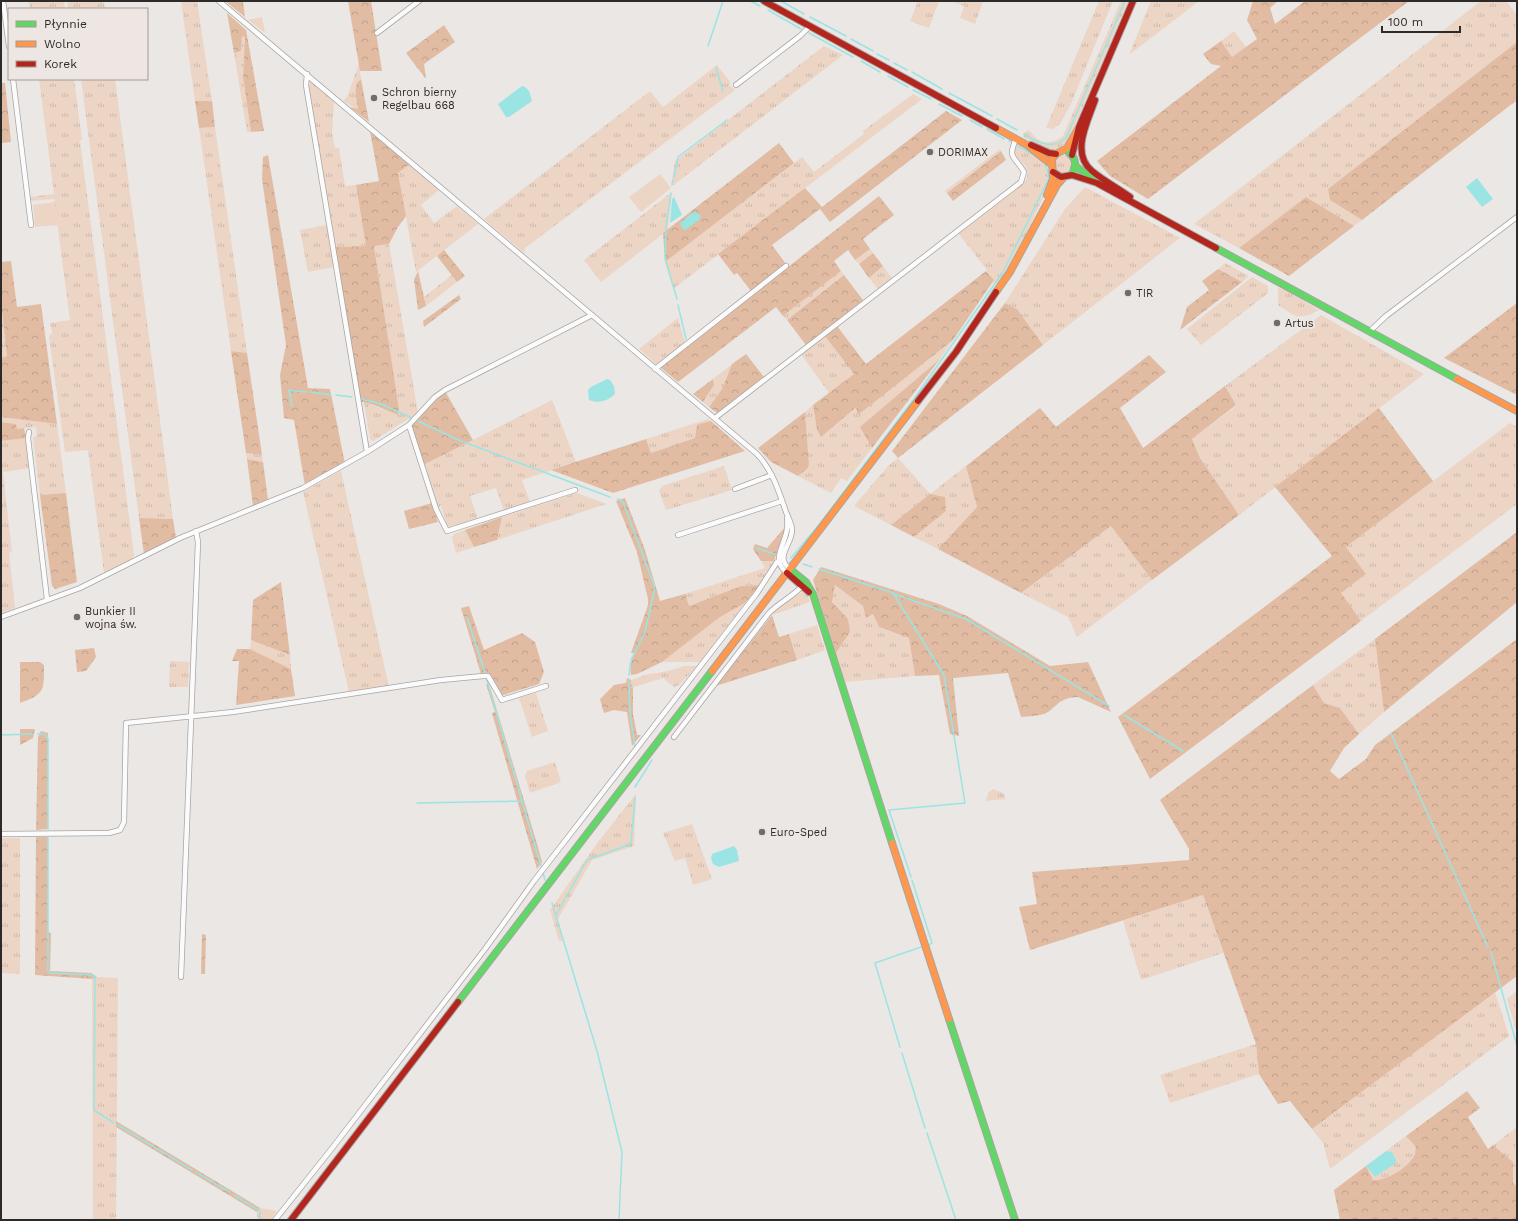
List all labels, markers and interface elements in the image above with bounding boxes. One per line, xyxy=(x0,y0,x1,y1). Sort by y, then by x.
legend xyxy=(8,8,148,80)
scale bar xyxy=(1382,8,1460,34)
text: 100 m xyxy=(1388,15,1423,29)
text: Płynnie xyxy=(44,17,87,31)
text: Wolno xyxy=(44,37,81,51)
text: Korek xyxy=(44,57,77,71)
place label: Schron bierny Regelbau 668 xyxy=(382,86,457,112)
marker: Schron bierny Regelbau 668 xyxy=(369,93,379,103)
place label: DORIMAX xyxy=(938,146,988,159)
marker: DORIMAX xyxy=(925,147,935,157)
place label: TIR xyxy=(1136,287,1153,300)
marker: TIR xyxy=(1123,288,1133,298)
place label: Artus xyxy=(1285,317,1314,330)
marker: Artus xyxy=(1272,318,1282,328)
place label: Bunkier II wojna św. xyxy=(85,605,137,631)
marker: Bunkier II wojna św. xyxy=(72,612,82,622)
place label: Euro-Sped xyxy=(770,826,827,839)
marker: Euro-Sped xyxy=(757,827,767,837)

